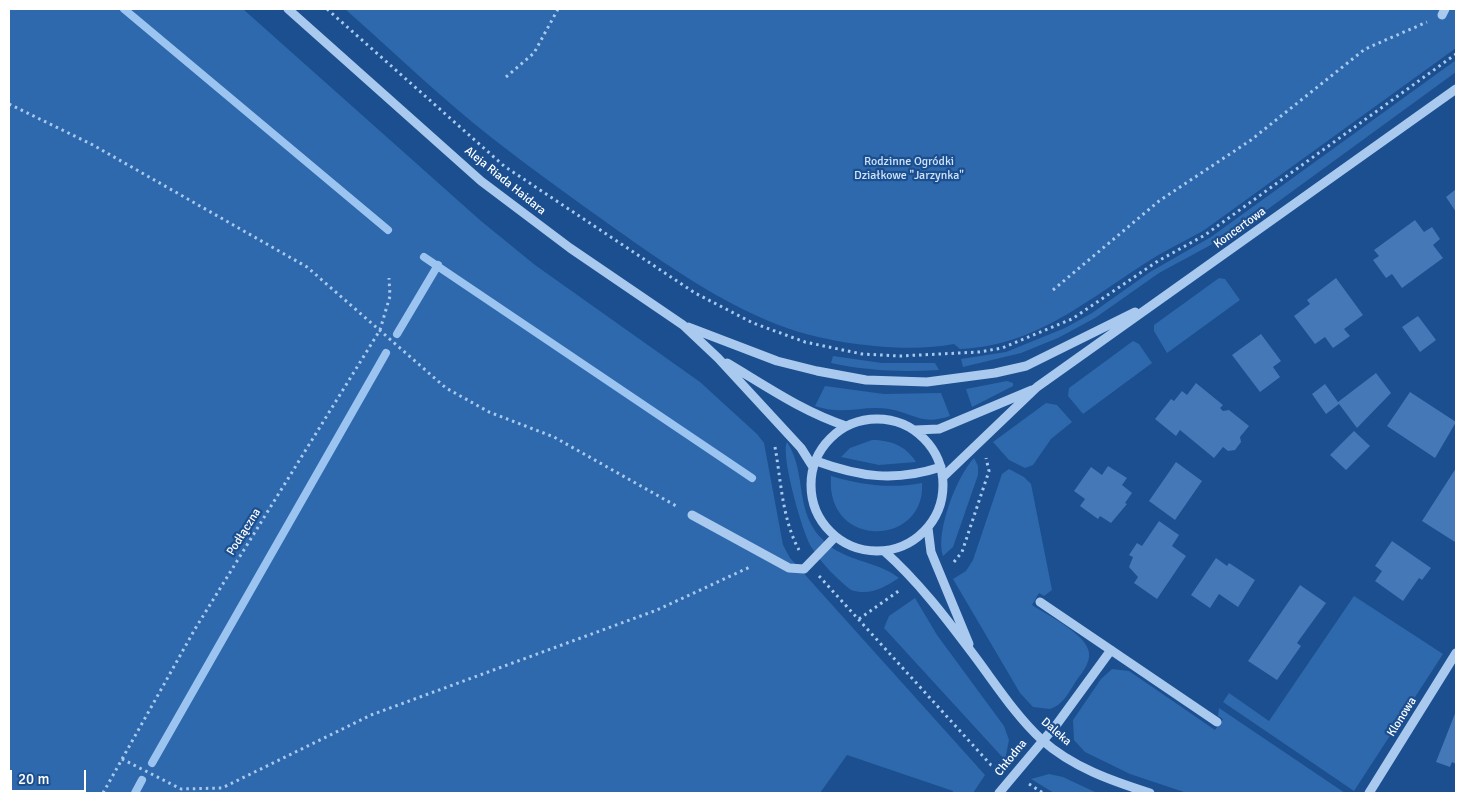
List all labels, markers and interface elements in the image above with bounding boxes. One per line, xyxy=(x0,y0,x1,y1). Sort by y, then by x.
street label: Aleja Riada Haidara xyxy=(461,144,549,218)
park label: Rodzinne Ogródki Działkowe "Jarzynka" xyxy=(854,155,964,183)
street label: Koncertowa xyxy=(1211,204,1269,252)
street label: Podłączna xyxy=(224,506,264,558)
street label: Klonowa xyxy=(1384,694,1420,740)
street label: Daleka xyxy=(1038,715,1074,749)
street label: Chłodna xyxy=(992,737,1030,779)
scale bar xyxy=(12,760,89,792)
text: 20 m xyxy=(18,770,49,788)

